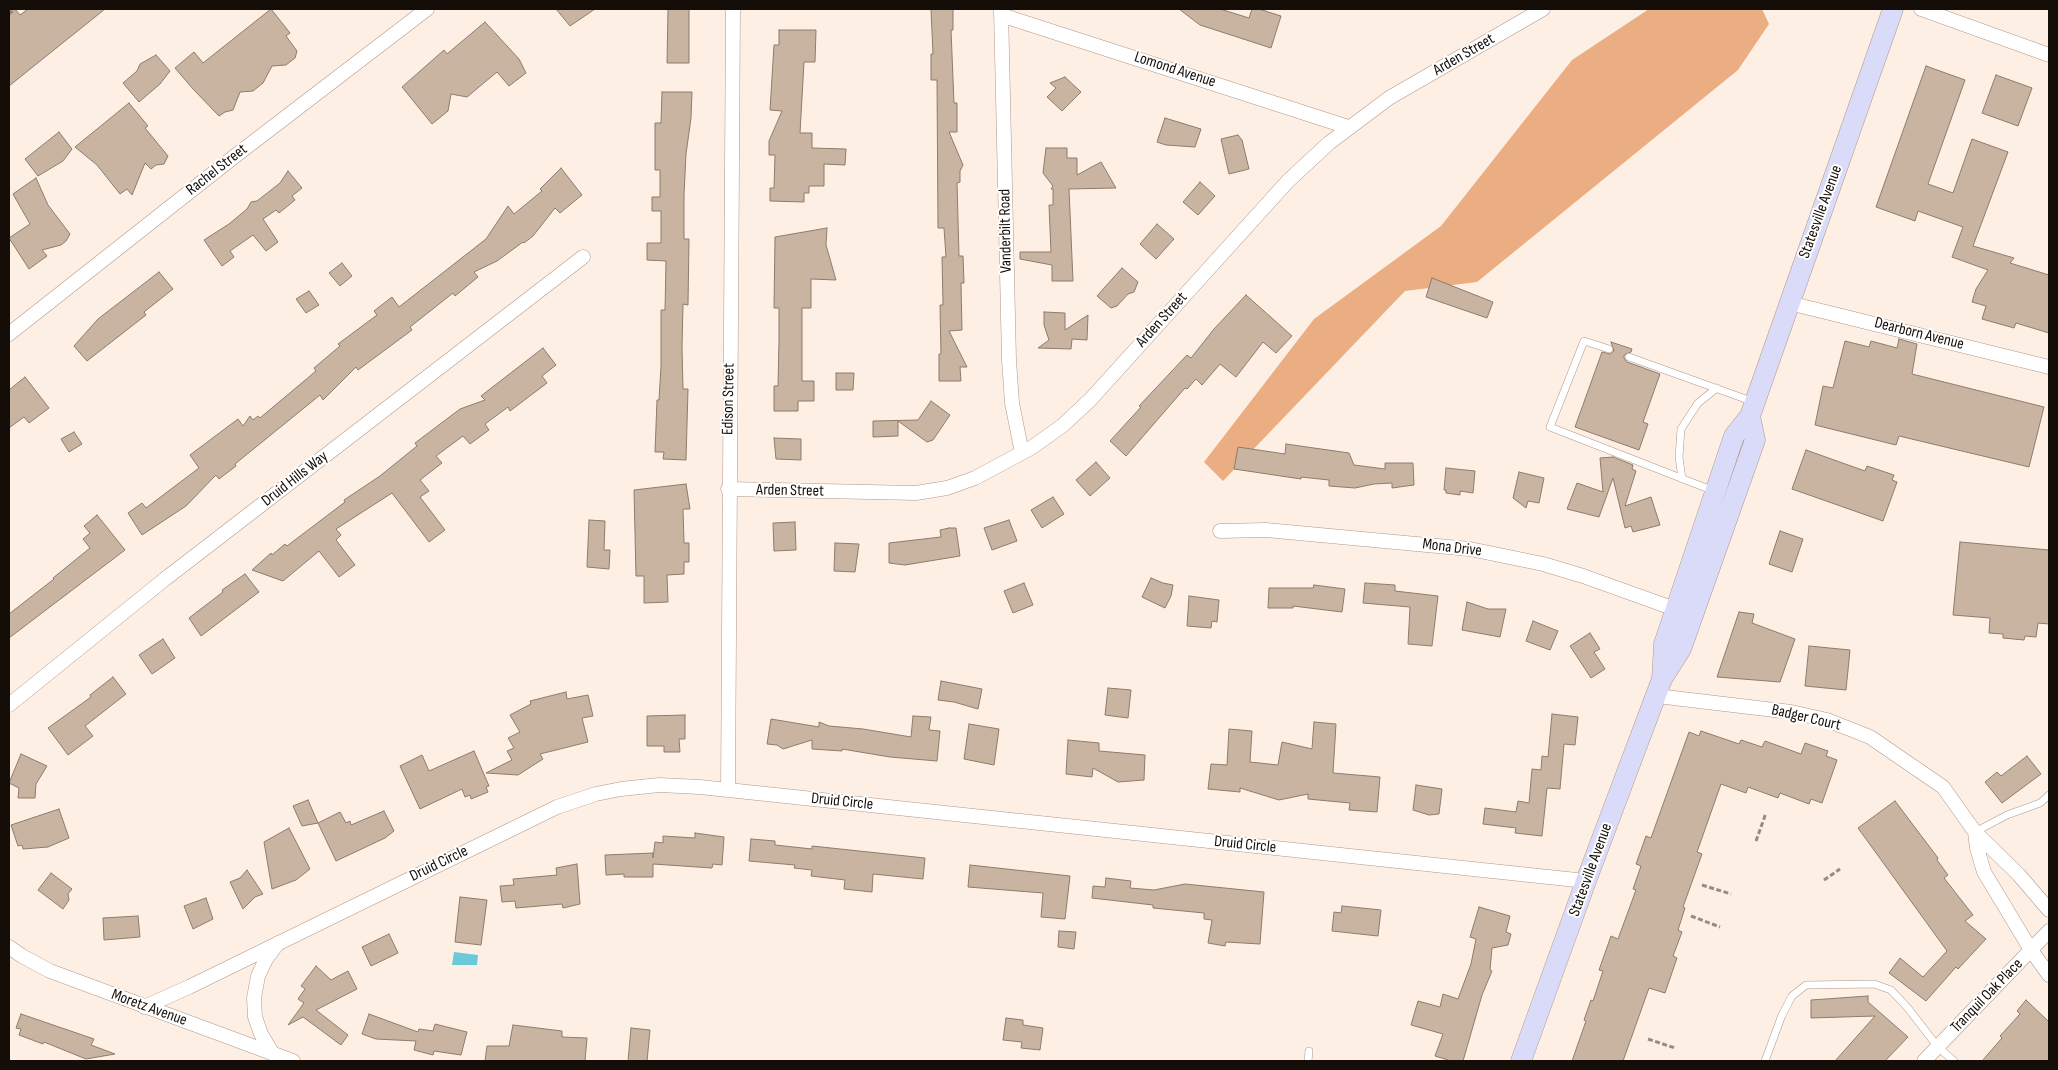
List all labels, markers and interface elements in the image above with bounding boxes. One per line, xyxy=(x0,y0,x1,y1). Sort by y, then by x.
street label: Arden Street xyxy=(1430,30,1498,80)
street label: Lomond Avenue xyxy=(1132,48,1218,92)
street label: Rachel Street xyxy=(183,140,251,200)
street label: Statesville Avenue xyxy=(1795,163,1847,261)
street label: Vanderbilt Road xyxy=(996,189,1016,273)
street label: Arden Street xyxy=(1132,288,1192,352)
street label: Dearborn Avenue xyxy=(1872,314,1966,354)
street label: Edison Street xyxy=(719,363,739,435)
street label: Druid Hills Way xyxy=(258,447,332,511)
street label: Arden Street xyxy=(756,481,824,501)
street label: Mona Drive xyxy=(1421,535,1483,561)
street label: Badger Court xyxy=(1769,701,1843,735)
street label: Druid Circle xyxy=(810,789,874,815)
street label: Statesville Avenue xyxy=(1565,821,1617,919)
street label: Druid Circle xyxy=(1213,832,1277,858)
street label: Druid Circle xyxy=(407,842,471,886)
street label: Tranquil Oak Place xyxy=(1947,955,2027,1037)
street label: Moretz Avenue xyxy=(108,985,190,1031)

